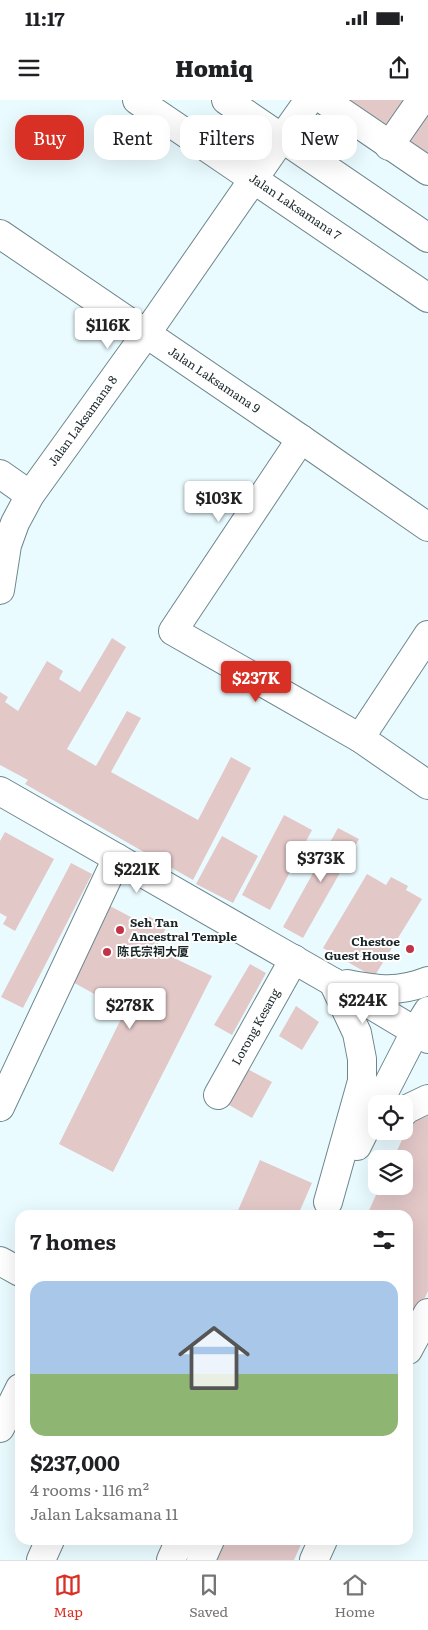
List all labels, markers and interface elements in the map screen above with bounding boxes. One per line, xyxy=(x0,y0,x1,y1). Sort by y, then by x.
text: 11:17 xyxy=(25,4,65,32)
text: Homiq xyxy=(175,51,253,84)
icon: menu xyxy=(15,54,43,82)
icon: share xyxy=(385,54,413,82)
chip: Buy xyxy=(15,115,84,160)
chip: Rent xyxy=(94,115,170,160)
chip: Filters xyxy=(180,115,272,160)
chip: New xyxy=(282,115,357,160)
street label: Jalan Laksamana 7 xyxy=(246,169,345,244)
pin: $116K xyxy=(73,308,143,350)
text: $116K xyxy=(86,312,130,336)
street label: Jalan Laksamana 9 xyxy=(165,342,264,417)
street label: Jalan Laksamana 8 xyxy=(43,371,121,469)
pin: $103K xyxy=(184,480,254,523)
text: $103K xyxy=(195,485,243,509)
pin: $237K xyxy=(221,660,291,703)
text: $237K xyxy=(232,665,280,689)
pin: $373K xyxy=(286,840,356,883)
text: $373K xyxy=(297,845,345,869)
pin: $221K xyxy=(102,852,172,894)
text: $221K xyxy=(114,856,160,880)
place label: Seh Tan Ancestral Temple xyxy=(130,913,237,945)
marker: Seh Tan Ancestral Temple xyxy=(114,924,126,936)
place label: Chestoe Guest House xyxy=(324,932,400,964)
place label: 陈氏宗祠大厦 xyxy=(117,942,189,960)
marker: Chestoe Guest House xyxy=(404,943,416,955)
marker: 陈氏宗祠大厦 xyxy=(101,946,113,958)
pin: $224K xyxy=(328,982,398,1025)
street label: Lorong Kesang xyxy=(227,985,284,1068)
text: $224K xyxy=(339,987,387,1011)
pin: $278K xyxy=(95,988,165,1030)
text: $278K xyxy=(106,992,154,1016)
map controls xyxy=(368,1095,413,1195)
button: locate xyxy=(368,1095,413,1140)
button: layers xyxy=(368,1150,413,1195)
text: 7 homes xyxy=(30,1225,116,1256)
icon: filters xyxy=(370,1226,398,1254)
icon: home xyxy=(169,1313,259,1403)
text: $237,000 xyxy=(30,1446,120,1477)
text: 4 rooms · 116 m² xyxy=(30,1477,149,1501)
text: Jalan Laksamana 11 xyxy=(30,1501,178,1525)
tab: Map xyxy=(53,1571,83,1621)
tab: Saved xyxy=(189,1571,228,1621)
tab: Home xyxy=(334,1571,375,1621)

